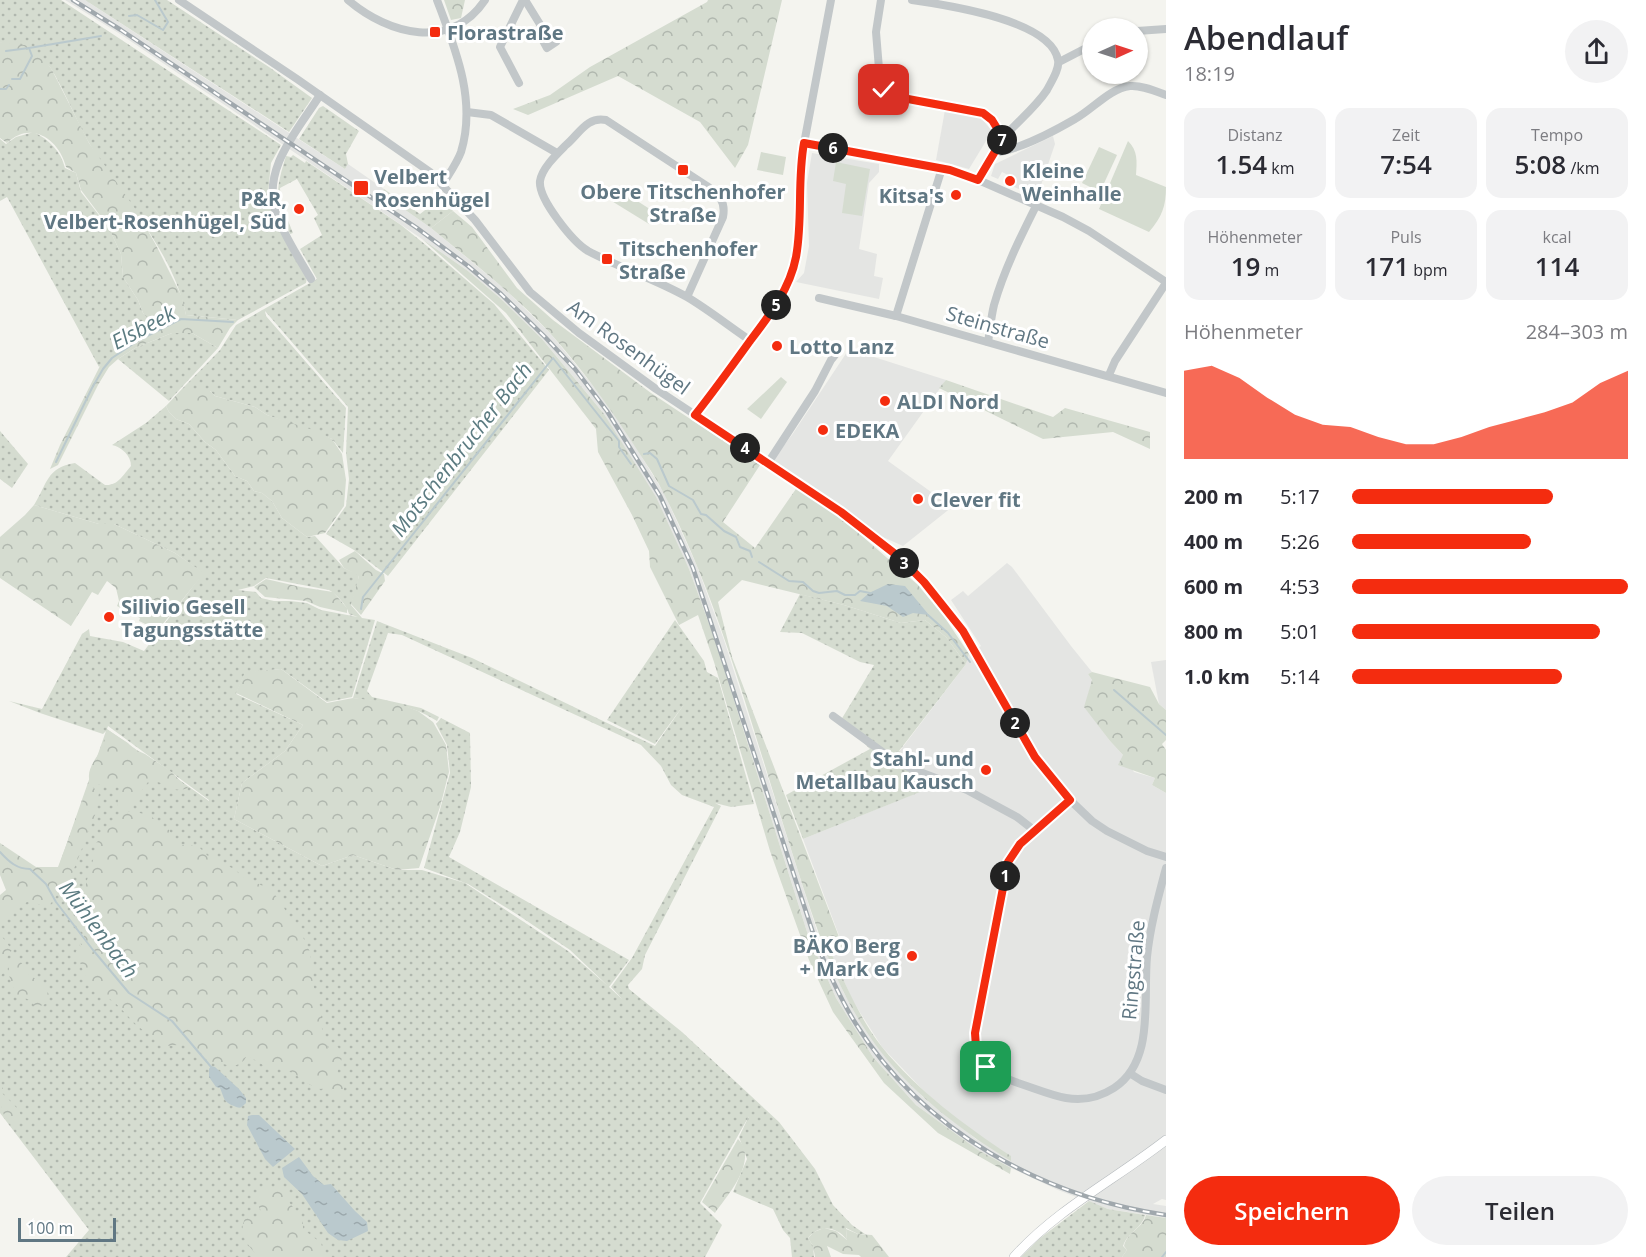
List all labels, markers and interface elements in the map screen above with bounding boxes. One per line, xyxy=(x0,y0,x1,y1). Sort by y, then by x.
text: Abendlauf xyxy=(1184,15,1348,60)
north arrow xyxy=(1082,18,1148,84)
map controls xyxy=(1082,18,1148,84)
place label: Florastraße xyxy=(447,19,563,46)
button: share xyxy=(1565,20,1628,83)
marker: Florastraße xyxy=(428,25,442,39)
text: 18:19 xyxy=(1184,60,1235,87)
pin xyxy=(858,64,909,115)
icon: check xyxy=(867,73,900,106)
text: Distanz xyxy=(1227,124,1283,146)
text: Zeit xyxy=(1392,124,1420,146)
text: Tempo xyxy=(1531,124,1583,146)
pin: 7 xyxy=(987,125,1017,155)
text: 7 xyxy=(997,129,1007,151)
pin: 6 xyxy=(818,133,848,163)
text: 6 xyxy=(828,137,838,159)
text: 1.54 xyxy=(1215,146,1267,182)
text: 7:54 xyxy=(1380,146,1432,182)
text: 5:08 xyxy=(1515,146,1566,182)
place label: Kleine Weinhalle xyxy=(1022,157,1122,207)
text: km xyxy=(1267,157,1295,179)
text: /km xyxy=(1566,157,1599,179)
place label: Velbert Rosenhügel xyxy=(374,163,490,213)
marker: Obere Titschenhofer Straße xyxy=(676,163,690,177)
marker: Kleine Weinhalle xyxy=(1003,174,1017,188)
place label: Obere Titschenhofer Straße xyxy=(580,178,786,228)
marker: Velbert Rosenhügel xyxy=(352,179,370,197)
place label: Kitsa's xyxy=(879,182,944,209)
place label: P&R, Velbert-Rosenhügel, Süd xyxy=(44,185,287,235)
marker: Kitsa's xyxy=(949,188,963,202)
marker: P&R, Velbert-Rosenhügel, Süd xyxy=(292,202,306,216)
text: Höhenmeter xyxy=(1207,226,1303,248)
text: Puls xyxy=(1390,226,1422,248)
text: kcal xyxy=(1543,226,1572,248)
place label: Titschenhofer Straße xyxy=(619,235,758,285)
text: 19 xyxy=(1231,248,1260,284)
text: 171 xyxy=(1364,248,1409,284)
text: 114 xyxy=(1535,248,1579,284)
marker: Titschenhofer Straße xyxy=(600,252,614,266)
text: m xyxy=(1260,259,1279,281)
text: bpm xyxy=(1409,259,1448,281)
pin: 5 xyxy=(761,290,791,320)
street label: Am Rosenhügel xyxy=(562,293,696,401)
text: 5 xyxy=(771,294,781,316)
water label: Elsbeek xyxy=(106,298,180,355)
street label: Steinstraße xyxy=(943,299,1053,355)
text: Höhenmeter xyxy=(1184,318,1303,345)
text: 284–303 m xyxy=(1526,318,1628,345)
place label: Lotto Lanz xyxy=(789,333,894,360)
marker: Lotto Lanz xyxy=(770,339,784,353)
water label: Motschenbrucher Bach xyxy=(384,356,538,542)
place label: ALDI Nord xyxy=(897,388,999,415)
marker: ALDI Nord xyxy=(878,394,892,408)
place label: EDEKA xyxy=(835,417,899,444)
marker: EDEKA xyxy=(816,423,830,437)
pin: 4 xyxy=(730,433,760,463)
text: 4 xyxy=(740,437,750,459)
text: 200 m xyxy=(1184,483,1243,510)
text: 5:17 xyxy=(1280,483,1320,510)
place label: Clever fit xyxy=(930,486,1021,513)
marker: Clever fit xyxy=(911,492,925,506)
text: 400 m xyxy=(1184,528,1243,555)
text: 5:26 xyxy=(1280,528,1320,555)
pin: 3 xyxy=(889,548,919,578)
text: 3 xyxy=(899,552,909,574)
text: 600 m xyxy=(1184,573,1243,600)
text: 4:53 xyxy=(1280,573,1320,600)
place label: Silivio Gesell Tagungsstätte xyxy=(121,593,263,643)
marker: Silivio Gesell Tagungsstätte xyxy=(102,610,116,624)
text: 800 m xyxy=(1184,618,1243,645)
text: 5:01 xyxy=(1280,618,1320,645)
text: 1.0 km xyxy=(1184,663,1250,690)
text: 5:14 xyxy=(1280,663,1320,690)
pin: 2 xyxy=(1000,708,1030,738)
text: 2 xyxy=(1010,712,1020,734)
place label: Stahl- und Metallbau Kausch xyxy=(795,745,974,795)
marker: Stahl- und Metallbau Kausch xyxy=(979,763,993,777)
pin: 1 xyxy=(990,861,1020,891)
text: 1 xyxy=(1000,865,1010,887)
water label: Mühlenbach xyxy=(53,875,145,983)
street label: Ringstraße xyxy=(1115,919,1151,1021)
place label: BÄKO Berg + Mark eG xyxy=(793,932,901,982)
marker: BÄKO Berg + Mark eG xyxy=(905,949,919,963)
pin xyxy=(960,1041,1011,1092)
icon: arrive xyxy=(969,1050,1002,1083)
button: Speichern xyxy=(1184,1176,1400,1245)
button: Teilen xyxy=(1412,1176,1628,1245)
scale bar xyxy=(18,1215,116,1242)
text: 100 m xyxy=(27,1217,73,1239)

